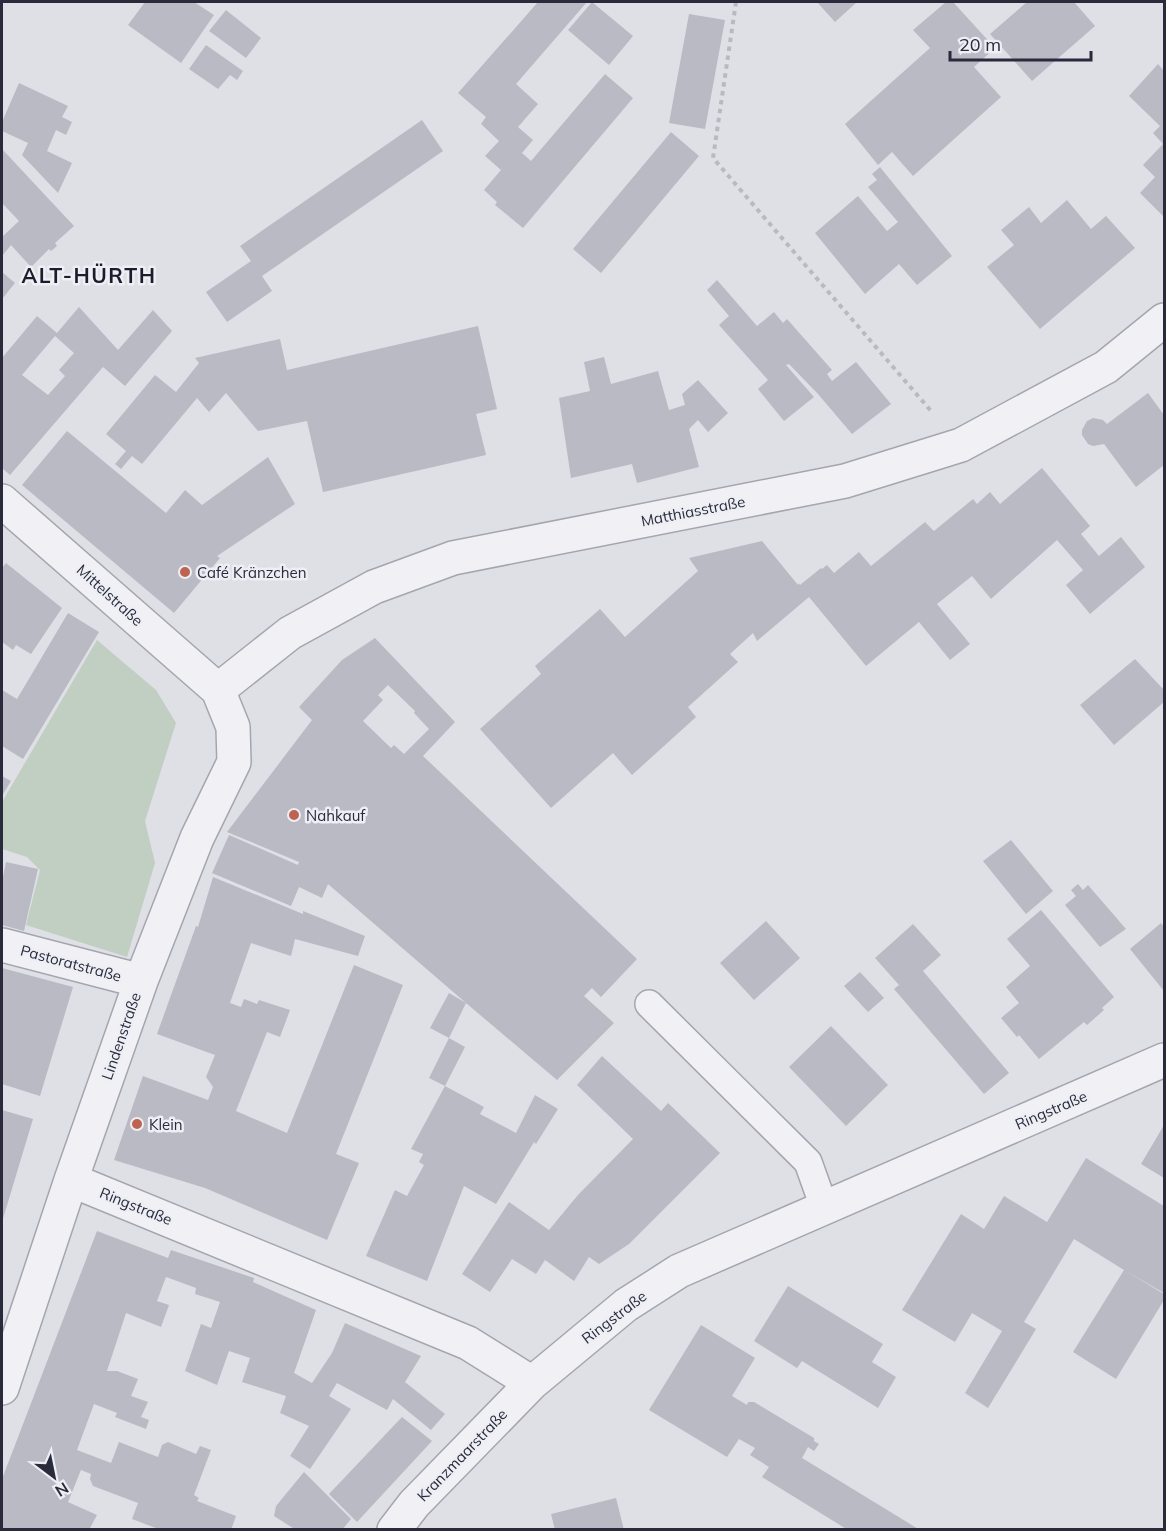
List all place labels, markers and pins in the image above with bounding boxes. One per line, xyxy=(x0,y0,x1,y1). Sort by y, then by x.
place label: Café Kränzchen xyxy=(197,563,307,582)
marker: Café Kränzchen xyxy=(178,565,192,579)
place label: Nahkauf xyxy=(306,806,366,825)
marker: Nahkauf xyxy=(287,808,301,822)
place label: Klein xyxy=(149,1115,183,1134)
marker: Klein xyxy=(130,1117,144,1131)

